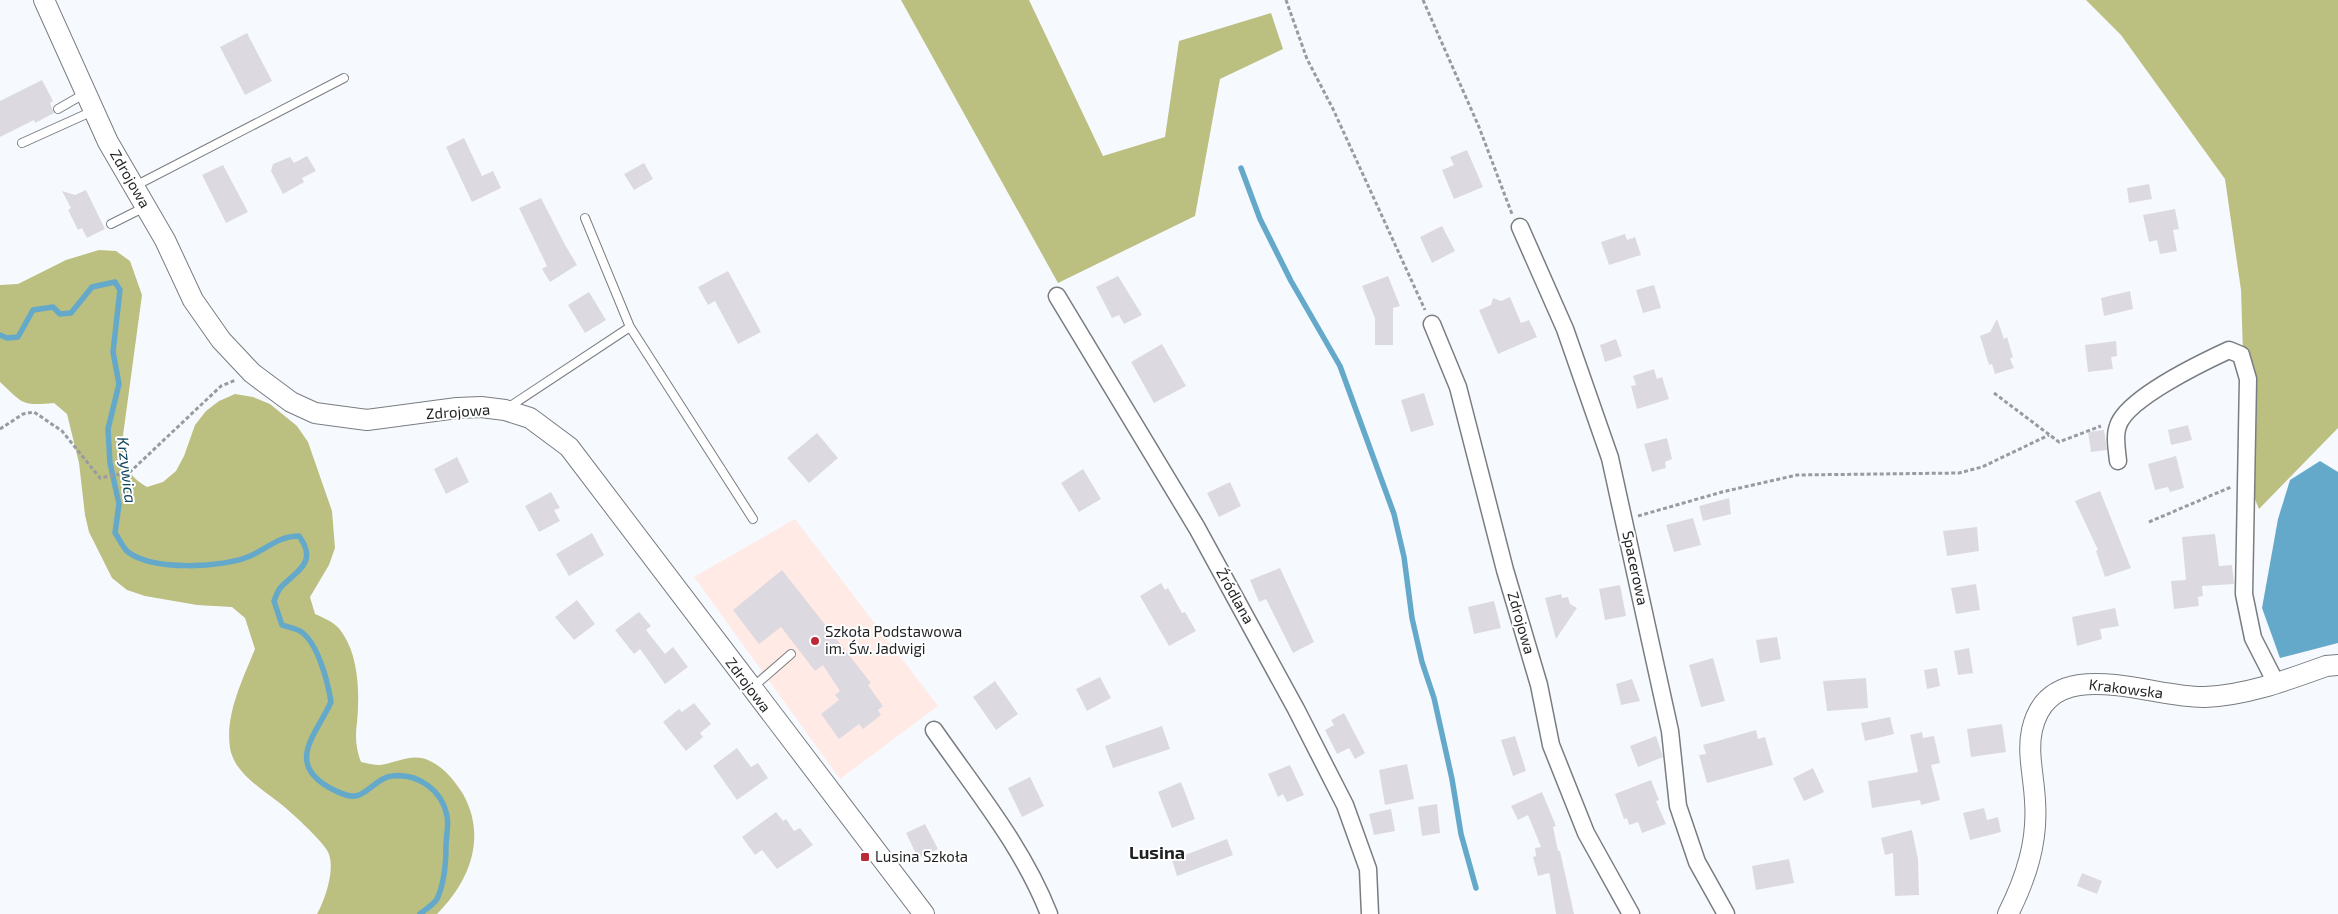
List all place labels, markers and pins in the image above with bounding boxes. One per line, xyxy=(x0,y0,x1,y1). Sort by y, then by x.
place label: Szkoła Podstawowa im. Św. Jadwigi xyxy=(825,622,962,657)
marker: Szkoła Podstawowa im. Św. Jadwigi xyxy=(809,635,821,647)
place label: Lusina Szkoła xyxy=(875,847,968,865)
marker: Lusina Szkoła xyxy=(859,851,871,863)

